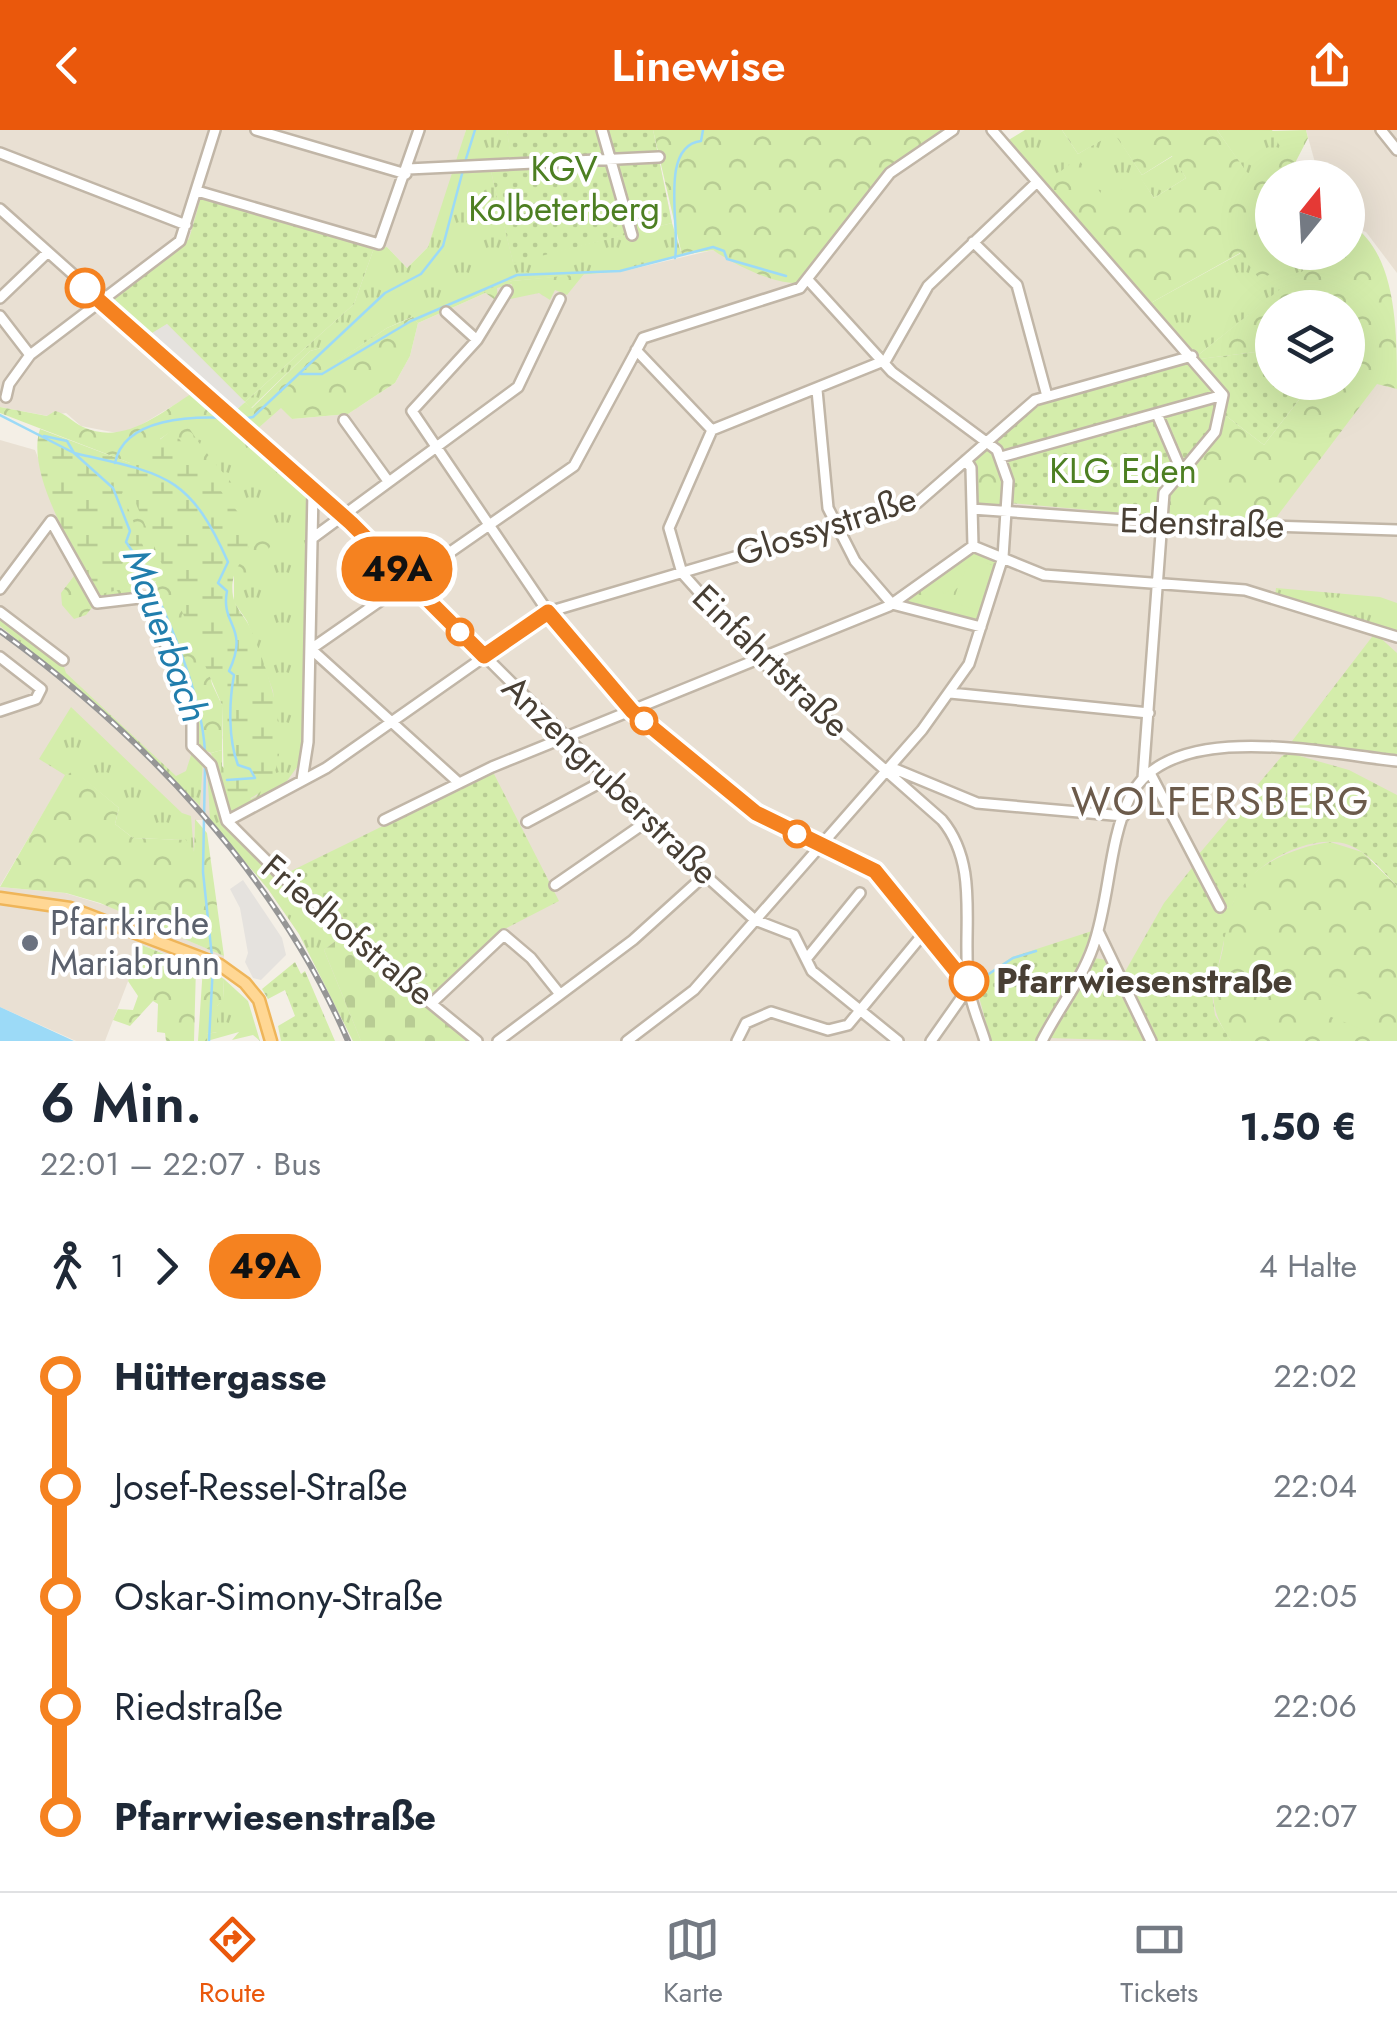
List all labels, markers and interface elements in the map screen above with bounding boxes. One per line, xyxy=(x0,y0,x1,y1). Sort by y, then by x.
text: Linewise xyxy=(611,33,786,98)
icon: back xyxy=(40,38,95,93)
icon: share xyxy=(1302,38,1357,93)
park label: KGV Kolbeterberg xyxy=(468,144,660,234)
north arrow xyxy=(1255,160,1365,270)
map controls xyxy=(1255,160,1365,400)
unlabelled marker xyxy=(66,269,104,307)
button: layers xyxy=(1255,290,1365,400)
park label: KLG Eden xyxy=(1049,446,1197,496)
street label: Glossystraße xyxy=(729,473,923,579)
street label: Edenstraße xyxy=(1119,495,1285,551)
line badge: 49A xyxy=(340,536,454,602)
water label: Mauerbach xyxy=(109,541,223,729)
text: 49A xyxy=(361,544,433,594)
street label: Einfahrtstraße xyxy=(681,573,861,749)
unlabelled marker xyxy=(447,619,473,645)
street label: Anzengruberstraße xyxy=(491,664,729,896)
unlabelled marker xyxy=(631,708,657,734)
district label: WOLFERSBERG xyxy=(1071,772,1371,830)
unlabelled marker xyxy=(784,821,810,847)
street label: Friedhofstraße xyxy=(251,843,445,1017)
place label: Pfarrkirche Mariabrunn xyxy=(50,898,220,988)
marker: Pfarrkirche Mariabrunn xyxy=(19,932,41,954)
place label: Pfarrwiesenstraße xyxy=(996,956,1293,1006)
marker: Pfarrwiesenstraße xyxy=(950,962,988,1000)
text: 6 Min. xyxy=(40,1063,202,1143)
text: 1.50 € xyxy=(1239,1099,1357,1154)
text: 22:01 – 22:07 · Bus xyxy=(40,1141,321,1187)
icon: walk xyxy=(40,1239,95,1294)
icon: forward xyxy=(139,1239,194,1294)
text: 49A xyxy=(229,1241,301,1291)
text: 1 xyxy=(110,1243,124,1289)
text: 4 Halte xyxy=(1259,1243,1357,1289)
text: Hüttergasse xyxy=(114,1349,327,1404)
text: 22:02 xyxy=(1274,1353,1357,1399)
text: Josef-Ressel-Straße xyxy=(114,1459,408,1514)
text: 22:04 xyxy=(1273,1463,1357,1509)
text: Oskar-Simony-Straße xyxy=(114,1569,443,1624)
text: 22:05 xyxy=(1274,1573,1357,1619)
text: Riedstraße xyxy=(114,1679,283,1734)
text: 22:06 xyxy=(1273,1683,1357,1729)
text: Pfarrwiesenstraße xyxy=(114,1789,436,1844)
text: 22:07 xyxy=(1275,1793,1357,1839)
tab: Route xyxy=(199,1912,266,2013)
tab: Karte xyxy=(663,1912,723,2013)
tab: Tickets xyxy=(1120,1912,1198,2013)

